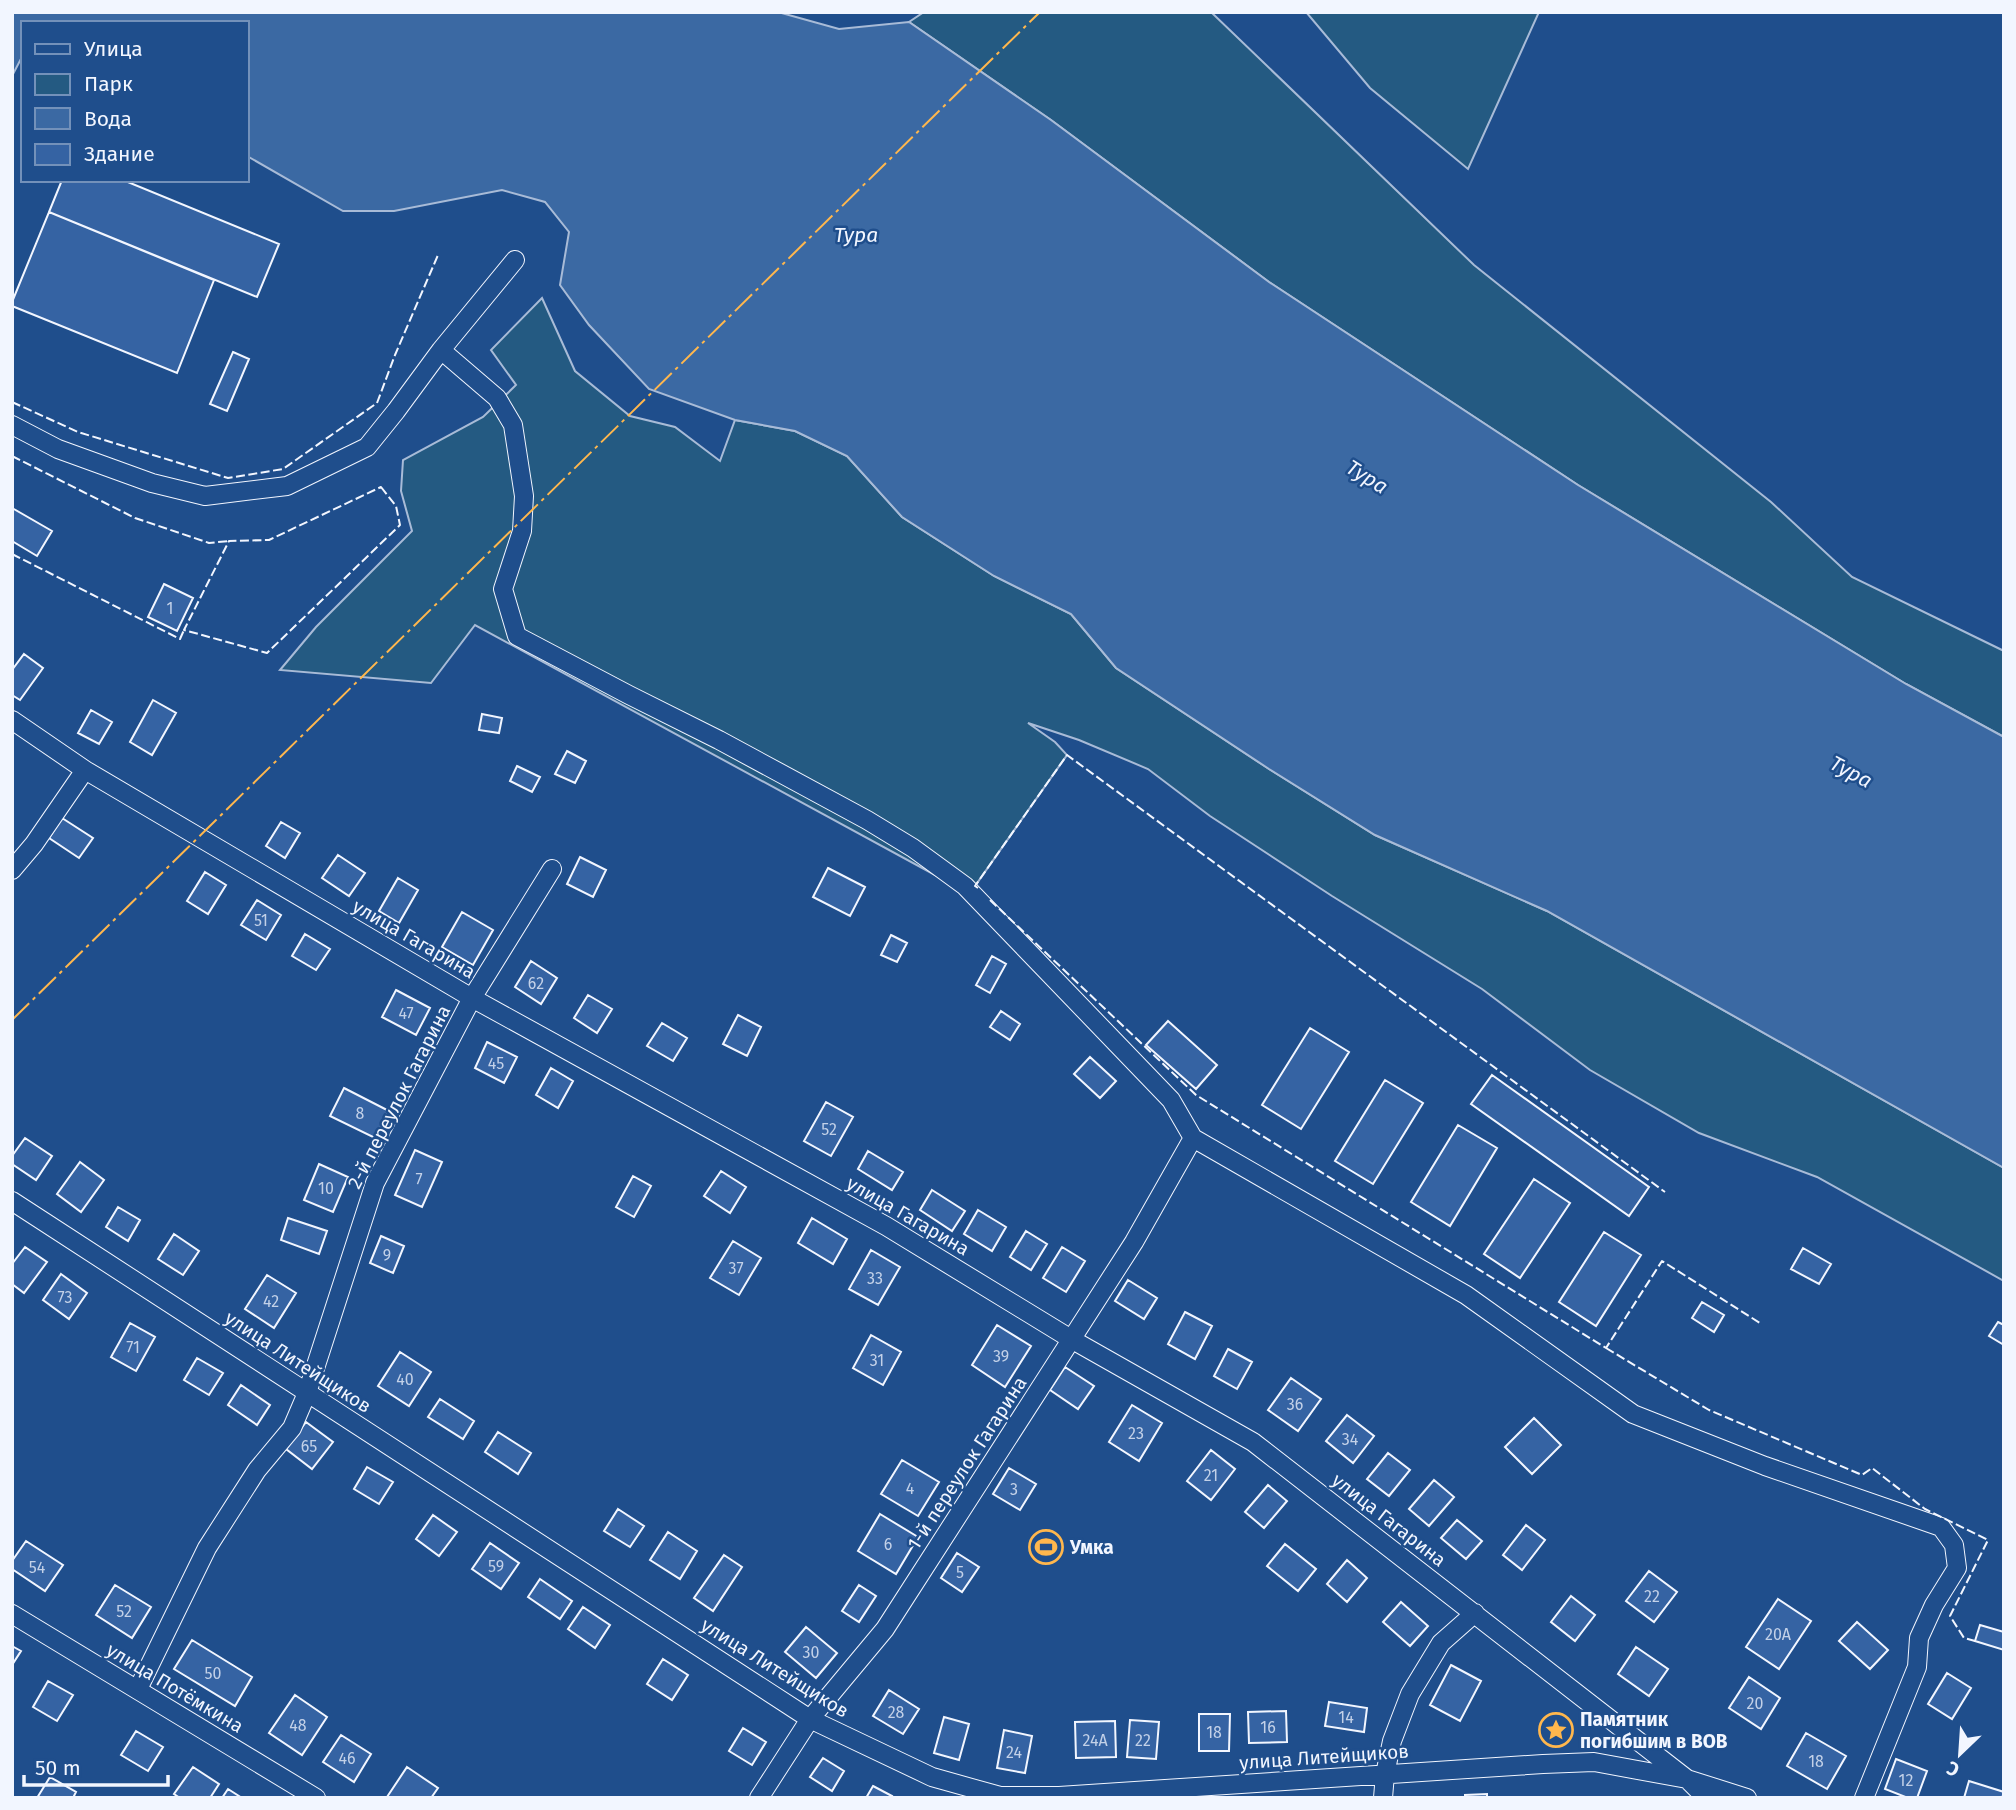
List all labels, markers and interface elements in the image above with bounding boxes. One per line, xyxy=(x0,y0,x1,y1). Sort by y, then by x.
legend xyxy=(21,21,248,182)
text: Улица xyxy=(84,36,143,62)
text: Парк xyxy=(84,71,133,97)
text: Вода xyxy=(84,106,132,132)
text: Здание xyxy=(84,141,155,167)
water label: Тура xyxy=(834,222,878,248)
water label: Тура xyxy=(1341,454,1393,500)
house number: 1 xyxy=(167,599,173,618)
water label: Тура xyxy=(1825,750,1877,794)
street label: улица Гагарина xyxy=(348,895,480,983)
house number: 51 xyxy=(254,911,268,930)
house number: 62 xyxy=(528,974,544,993)
street label: 2-й переулок Гагарина xyxy=(343,1001,455,1193)
house number: 47 xyxy=(398,1004,414,1023)
house number: 45 xyxy=(488,1054,504,1073)
house number: 8 xyxy=(356,1104,365,1123)
house number: 52 xyxy=(821,1120,837,1139)
house number: 7 xyxy=(415,1170,423,1189)
street label: улица Гагарина xyxy=(842,1172,974,1260)
house number: 10 xyxy=(318,1179,334,1198)
house number: 9 xyxy=(383,1246,391,1265)
house number: 37 xyxy=(728,1259,744,1278)
house number: 33 xyxy=(867,1269,883,1288)
house number: 73 xyxy=(58,1288,72,1307)
house number: 42 xyxy=(263,1292,279,1311)
street label: улица Литейщиков xyxy=(221,1306,375,1418)
house number: 71 xyxy=(126,1338,140,1357)
house number: 39 xyxy=(993,1347,1009,1366)
house number: 31 xyxy=(870,1351,884,1370)
house number: 40 xyxy=(396,1370,414,1389)
street label: 1-й переулок Гагарина xyxy=(902,1372,1032,1554)
house number: 36 xyxy=(1287,1395,1303,1414)
house number: 23 xyxy=(1128,1424,1144,1443)
house number: 34 xyxy=(1342,1430,1359,1449)
house number: 65 xyxy=(301,1437,317,1456)
house number: 21 xyxy=(1204,1466,1218,1485)
street label: улица Гагарина xyxy=(1328,1468,1450,1572)
house number: 4 xyxy=(906,1479,915,1498)
house number: 3 xyxy=(1010,1480,1018,1499)
sports icon: Умка xyxy=(1027,1528,1065,1566)
house number: 6 xyxy=(884,1535,892,1554)
place label: Умка xyxy=(1069,1536,1114,1559)
house number: 59 xyxy=(488,1557,504,1576)
house number: 54 xyxy=(29,1558,46,1577)
house number: 5 xyxy=(956,1563,964,1582)
house number: 22 xyxy=(1644,1587,1660,1606)
house number: 52 xyxy=(116,1602,132,1621)
street label: улица Литейщиков xyxy=(697,1613,853,1723)
house number: 20А xyxy=(1765,1625,1792,1644)
street label: улица Потёмкина xyxy=(102,1638,248,1738)
house number: 30 xyxy=(803,1643,820,1662)
house number: 50 xyxy=(205,1664,222,1683)
house number: 20 xyxy=(1747,1694,1763,1713)
house number: 28 xyxy=(888,1703,905,1722)
house number: 14 xyxy=(1338,1708,1354,1727)
place label: Памятник погибшим в ВОВ xyxy=(1580,1708,1728,1753)
place icon: Памятник погибшим в ВОВ xyxy=(1537,1711,1575,1749)
house number: 48 xyxy=(289,1716,307,1735)
house number: 16 xyxy=(1260,1718,1276,1737)
north arrow xyxy=(1925,1719,1995,1789)
house number: 18 xyxy=(1206,1723,1222,1742)
house number: 24А xyxy=(1082,1731,1108,1750)
house number: 22 xyxy=(1135,1731,1151,1750)
street label: улица Литейщиков xyxy=(1239,1740,1409,1774)
house number: 24 xyxy=(1006,1743,1022,1762)
scale bar xyxy=(24,1744,168,1788)
house number: 46 xyxy=(338,1749,356,1768)
house number: 18 xyxy=(1808,1752,1824,1771)
text: 50 m xyxy=(35,1755,81,1781)
text: С xyxy=(1943,1756,1963,1782)
house number: 12 xyxy=(1899,1771,1913,1790)

